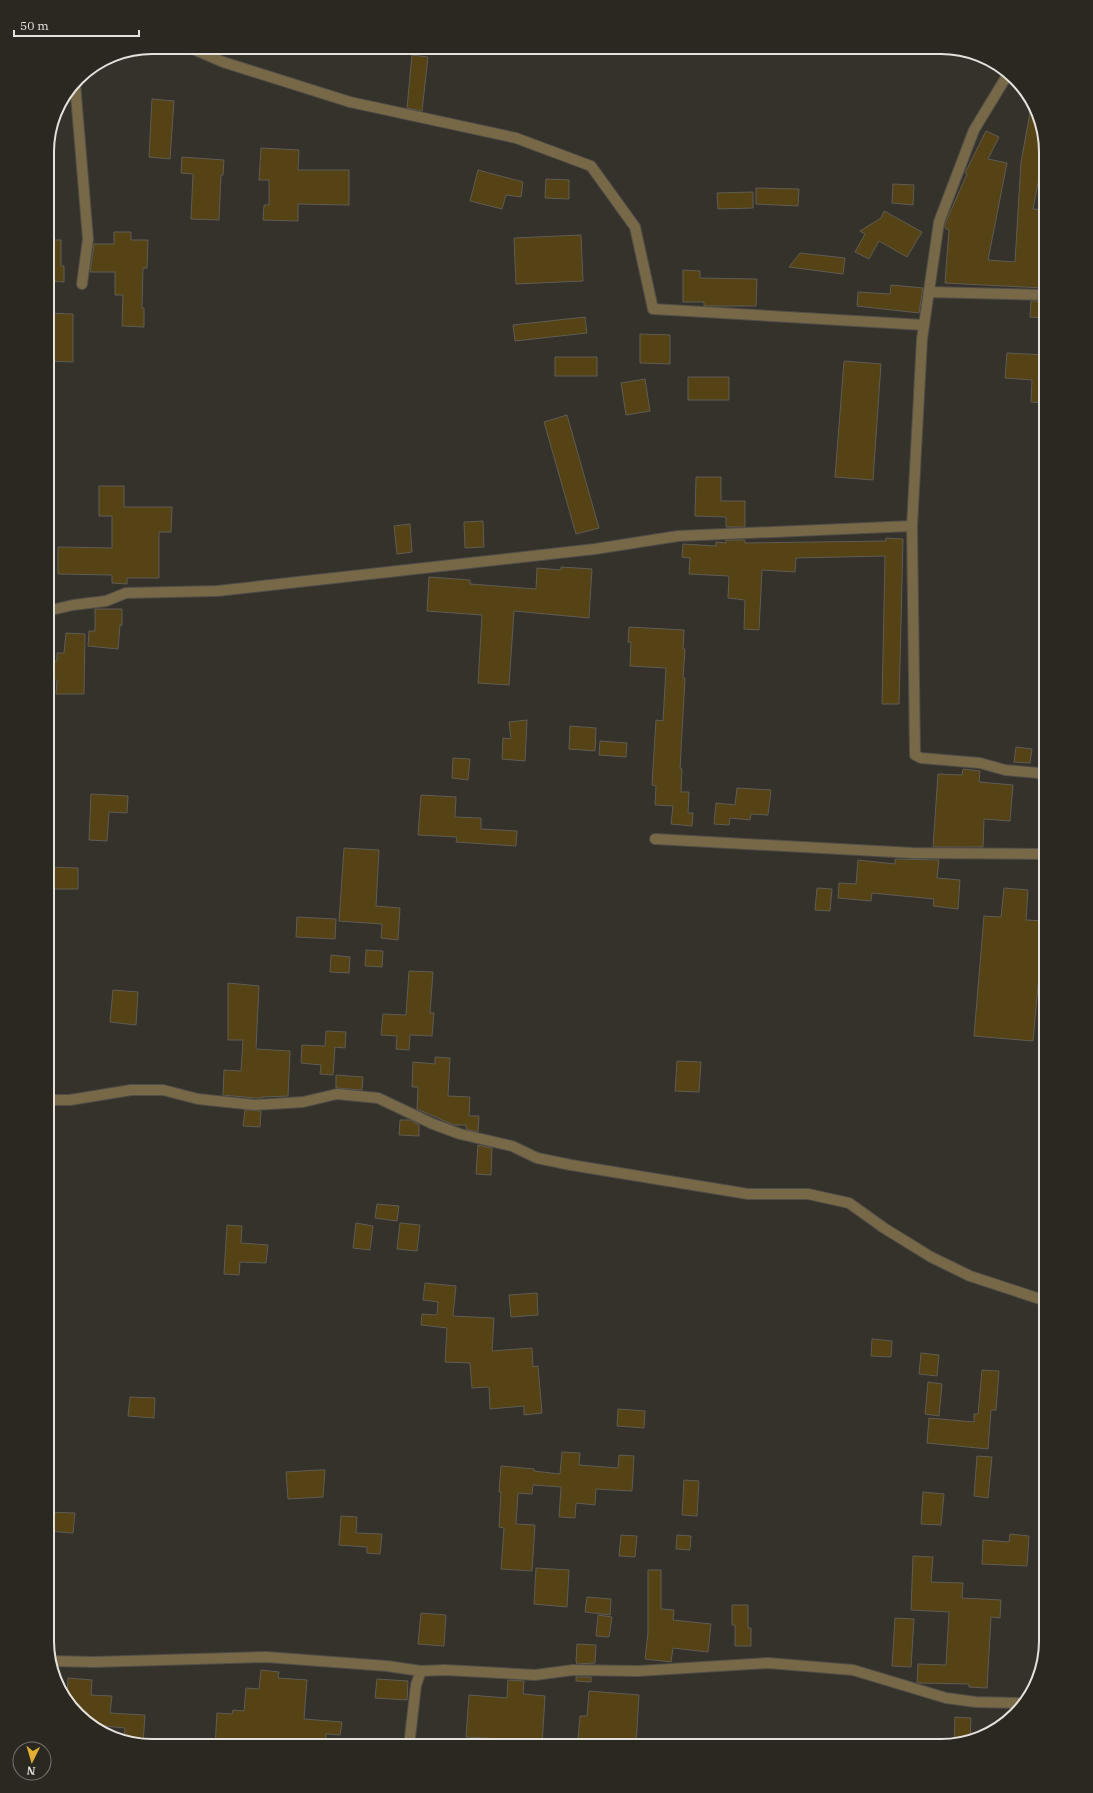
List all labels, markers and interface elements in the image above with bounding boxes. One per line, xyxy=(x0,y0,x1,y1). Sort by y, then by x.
scale bar xyxy=(14,12,139,38)
text: 50 m xyxy=(20,18,49,33)
north arrow xyxy=(12,1741,52,1781)
text: N xyxy=(26,1764,36,1778)

